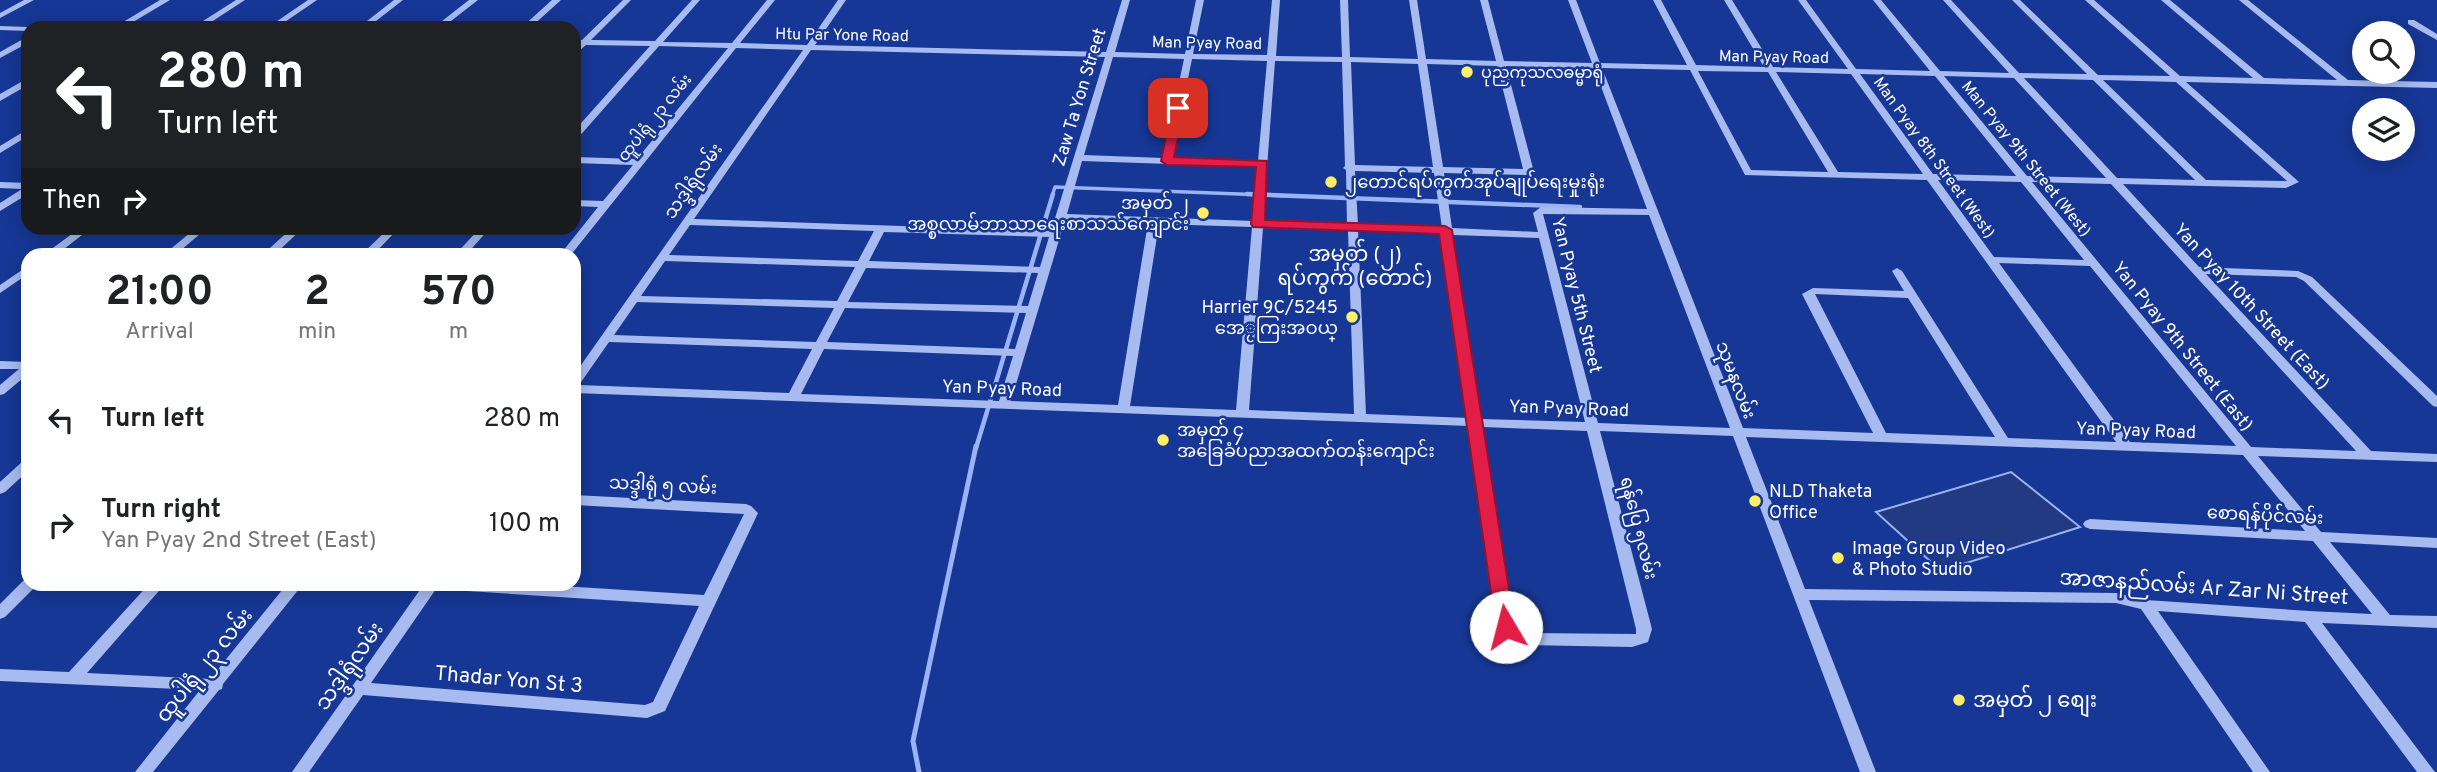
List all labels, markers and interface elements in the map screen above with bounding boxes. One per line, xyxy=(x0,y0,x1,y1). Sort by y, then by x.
map controls xyxy=(2352,21,2415,161)
button: search xyxy=(2352,21,2415,84)
street label: Htu Par Yone Road xyxy=(775,25,909,47)
street label: Zaw Ta Yon Street xyxy=(1048,26,1112,169)
street label: Man Pyay Road xyxy=(1152,33,1262,55)
text: 280 m xyxy=(157,44,304,106)
street label: Man Pyay Road xyxy=(1719,47,1829,69)
icon: left xyxy=(42,49,133,140)
marker: ပုညကုသလဓမ္မာရုံ xyxy=(1459,64,1475,80)
place label: ပုညကုသလဓမ္မာရုံ xyxy=(1481,64,1603,87)
street label: ထူပါရုံ ၂၃ လမ်း xyxy=(612,69,699,168)
street label: Man Pyay 8th Street (West) xyxy=(1868,74,1999,243)
street label: Man Pyay 9th Street (West) xyxy=(1956,77,2094,241)
pin xyxy=(1148,78,1208,138)
icon: arrive xyxy=(1159,89,1197,127)
button: layers xyxy=(2352,98,2415,161)
text: Turn left xyxy=(157,105,278,145)
street label: သဒ္ဒါရုံလမ်း xyxy=(657,138,731,226)
place label: ၂တောင်ရပ်ကွက်အုပ်ချုပ်ရေးမှုးရုံး xyxy=(1345,169,1605,197)
marker: ၂တောင်ရပ်ကွက်အုပ်ချုပ်ရေးမှုးရုံး xyxy=(1323,174,1339,190)
icon: right xyxy=(115,182,153,220)
text: Then xyxy=(42,185,101,218)
place label: အမှတ် ၂ အစ္စလာမ်ဘာသာရေးစာသသ်ကျောင်း xyxy=(907,190,1189,239)
marker: အမှတ် ၂ အစ္စလာမ်ဘာသာရေးစာသသ်ကျောင်း xyxy=(1195,205,1211,221)
street label: Yan Pyay 5th Street xyxy=(1545,215,1606,376)
street label: Yan Pyay 10th Street (East) xyxy=(2168,219,2334,395)
district label: အမှတ် (၂) ရပ်ကွက် (တောင်) xyxy=(1277,238,1433,295)
street label: Yan Pyay 9th Street (East) xyxy=(2106,258,2257,436)
text: 21:00 xyxy=(105,267,214,320)
text: 2 xyxy=(304,267,330,320)
text: 570 xyxy=(421,267,497,320)
place label: Harrier 9C/5245 အေႂကြးအဝယ္ xyxy=(1202,297,1338,343)
marker: Harrier 9C/5245 အေႂကြးအဝယ္ xyxy=(1344,309,1360,325)
text: Arrival xyxy=(125,318,194,347)
text: min xyxy=(298,318,336,347)
text: m xyxy=(449,318,468,347)
street label: သုမနလမ်း xyxy=(1707,337,1763,423)
street label: Yan Pyay Road xyxy=(941,376,1062,403)
street label: Yan Pyay Road xyxy=(1508,396,1629,423)
icon: left xyxy=(42,401,80,439)
text: Turn left xyxy=(101,403,205,436)
text: 280 m xyxy=(484,403,560,436)
place label: အမှတ် ၄ အခြေခံပညာအထက်တန်းကျောင်း xyxy=(1177,417,1435,466)
street label: Yan Pyay Road xyxy=(2075,418,2196,445)
marker: အမှတ် ၄ အခြေခံပညာအထက်တန်းကျောင်း xyxy=(1155,432,1171,448)
street label: သဒ္ဒါရုံ ၅ လမ်း xyxy=(608,469,718,503)
street label: ရန်ပြေ ၅လမ်း xyxy=(1612,474,1664,583)
place label: NLD Thaketa Office xyxy=(1769,481,1872,525)
marker: NLD Thaketa Office xyxy=(1747,493,1763,509)
text: Turn right xyxy=(101,494,221,527)
street label: စောရန်ပိုင်လမ်း xyxy=(2206,498,2324,533)
icon: right xyxy=(42,506,80,544)
text: 100 m xyxy=(489,508,560,541)
text: Yan Pyay 2nd Street (East) xyxy=(101,527,377,556)
place label: Image Group Video & Photo Studio xyxy=(1852,538,2006,582)
marker: Image Group Video & Photo Studio xyxy=(1830,550,1846,566)
street label: အာဇာနည်လမ်း Ar Zar Ni Street xyxy=(2058,561,2350,614)
position arrow xyxy=(1469,590,1543,664)
street label: ထူပါရုံ ၂၃ လမ်း xyxy=(148,601,261,730)
street label: သဒ္ဒါရုံလမ်း xyxy=(307,615,393,718)
street label: Thadar Yon St 3 xyxy=(434,661,584,700)
place label: အမှတ် ၂ စျေး xyxy=(1973,684,2097,718)
marker: အမှတ် ၂ စျေး xyxy=(1951,692,1967,708)

